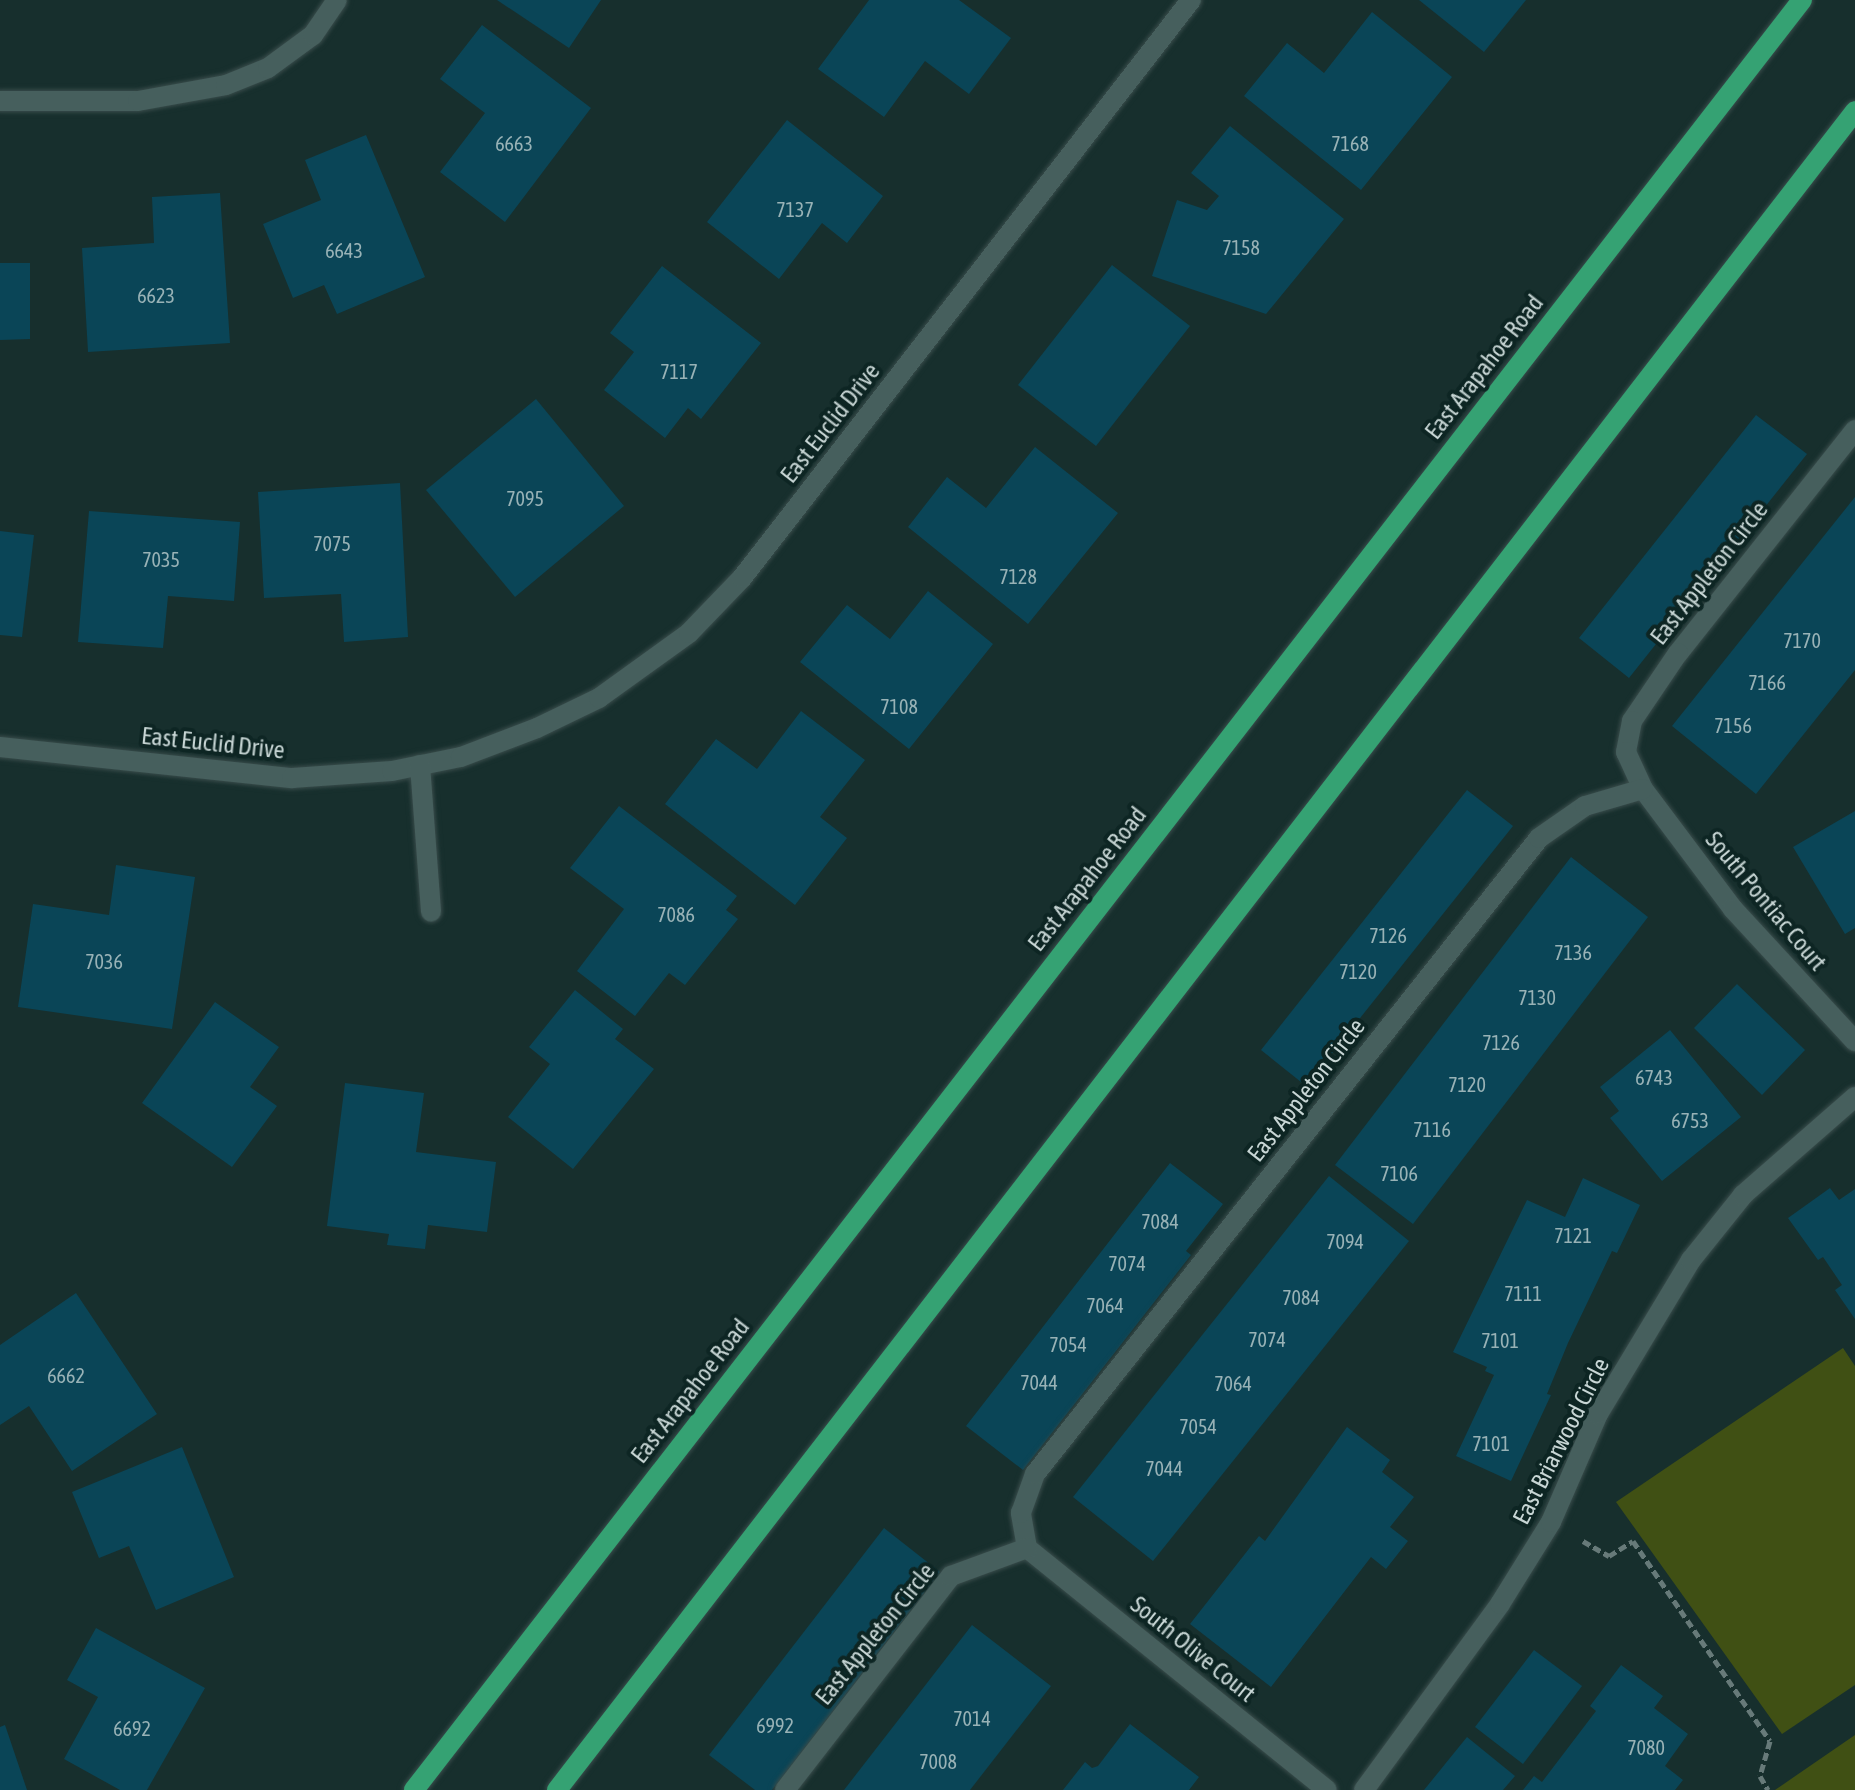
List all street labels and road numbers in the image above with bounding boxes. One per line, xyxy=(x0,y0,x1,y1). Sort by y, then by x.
street label: East Arapahoe Road xyxy=(1419,289,1549,445)
street label: East Euclid Drive xyxy=(774,357,886,489)
street label: East Appleton Circle xyxy=(1644,496,1774,650)
street label: East Euclid Drive xyxy=(140,721,286,765)
street label: East Arapahoe Road xyxy=(1022,801,1152,957)
street label: South Pontiac Court xyxy=(1700,826,1832,976)
street label: East Appleton Circle xyxy=(1241,1013,1371,1167)
street label: East Arapahoe Road xyxy=(625,1313,755,1469)
street label: East Briarwood Circle xyxy=(1507,1353,1615,1529)
street label: East Appleton Circle xyxy=(809,1557,941,1711)
street label: South Olive Court xyxy=(1125,1590,1261,1708)

